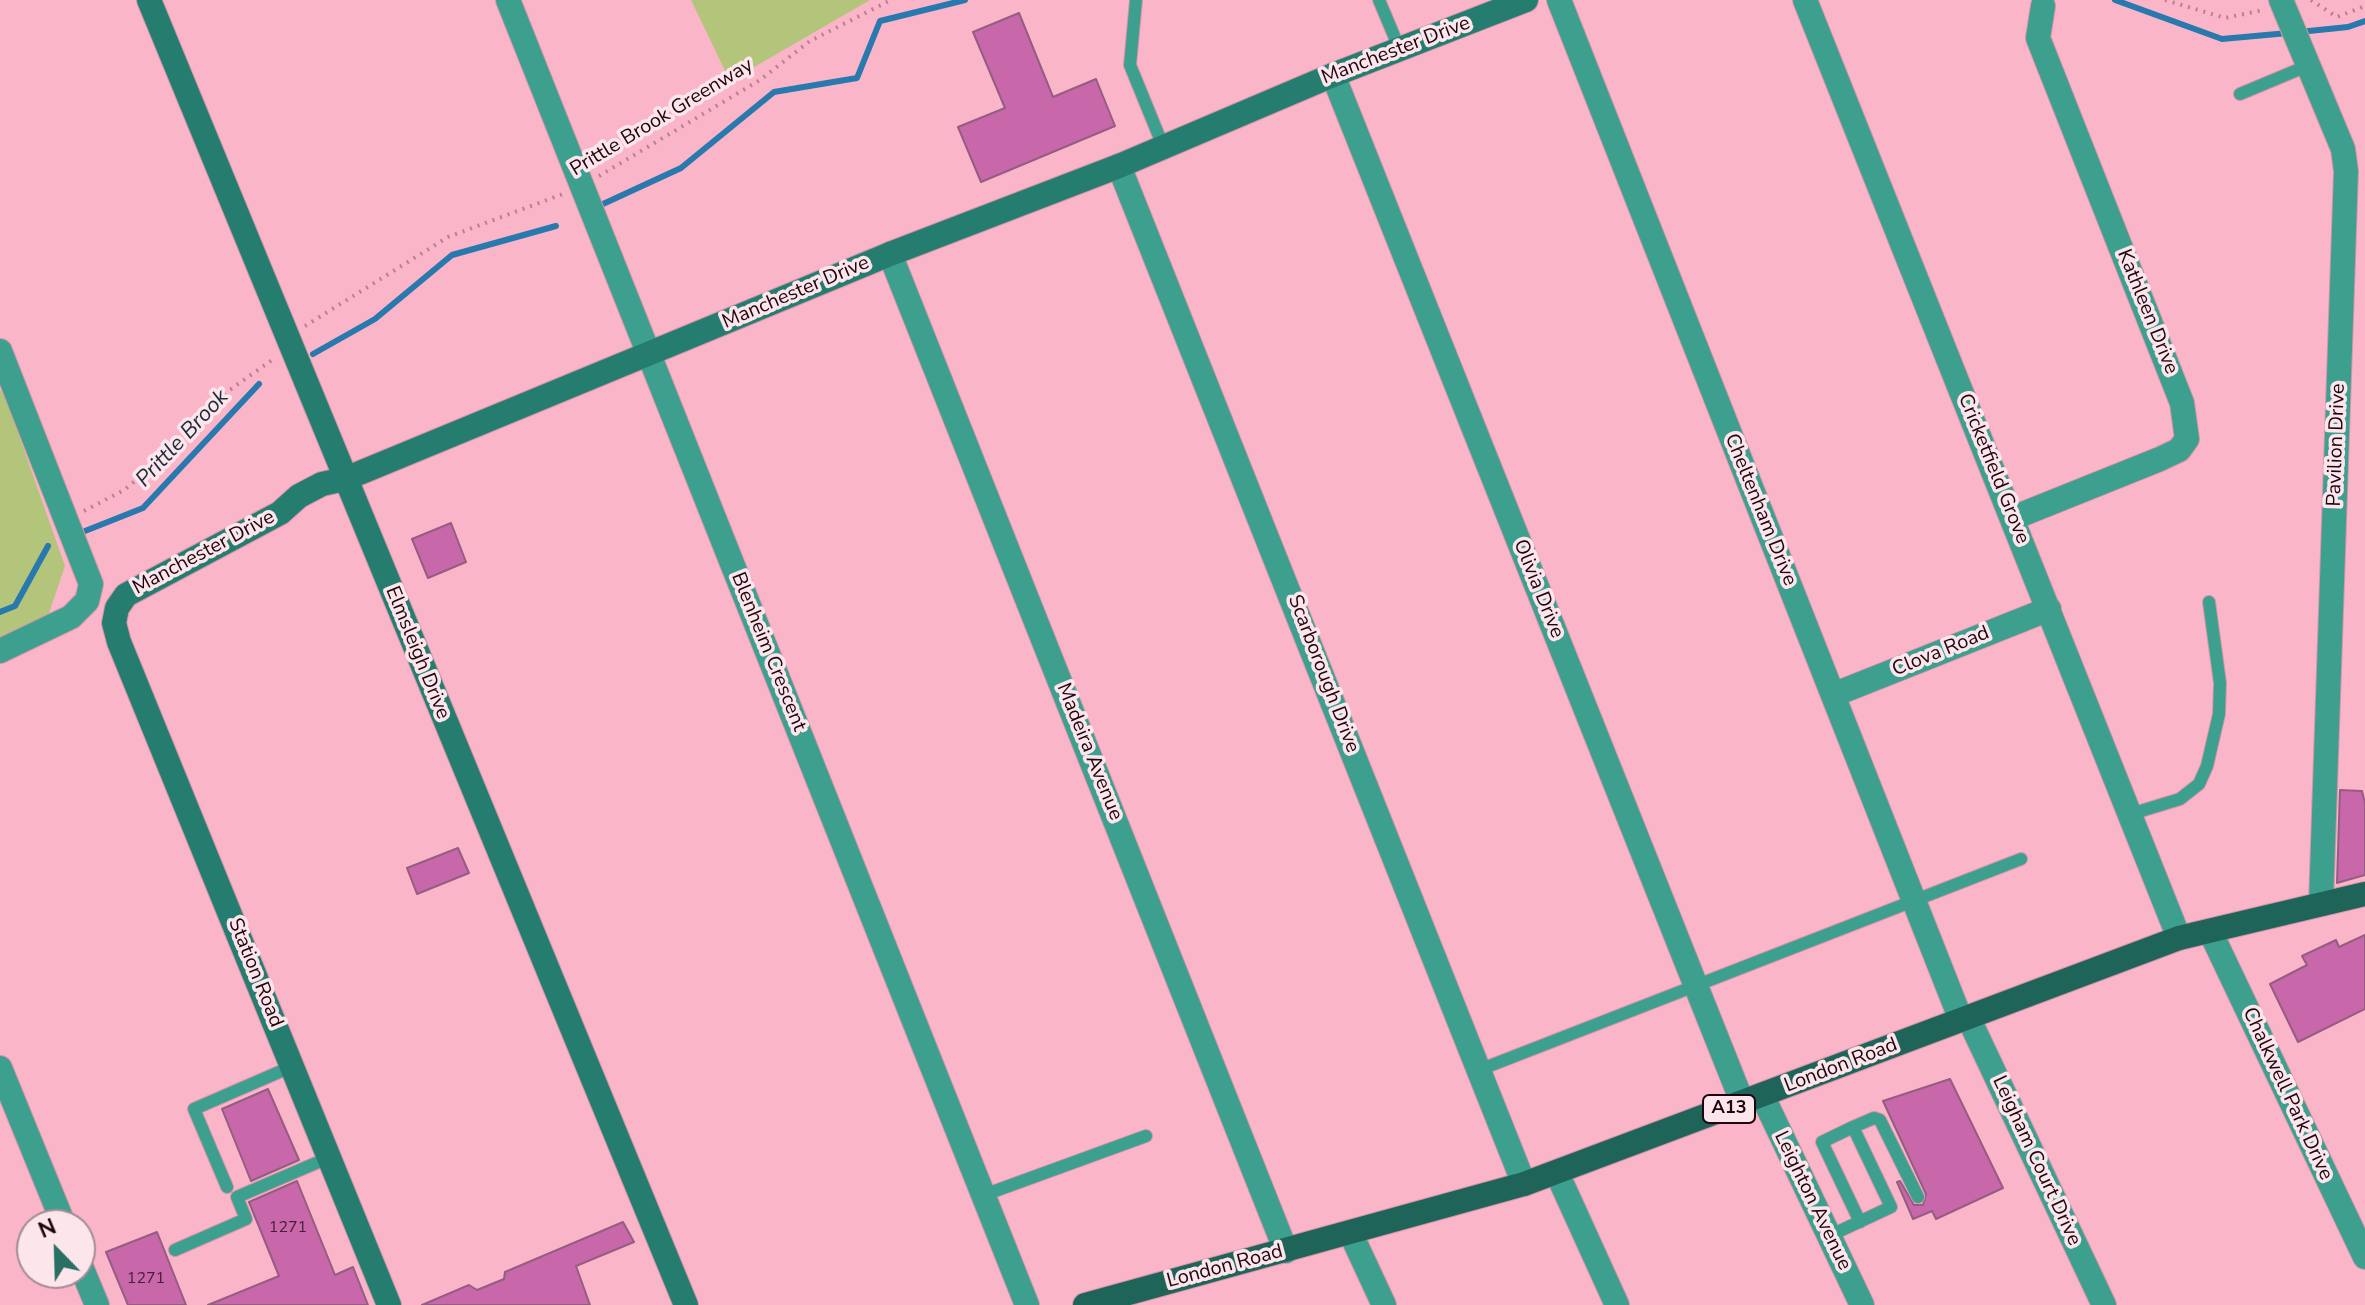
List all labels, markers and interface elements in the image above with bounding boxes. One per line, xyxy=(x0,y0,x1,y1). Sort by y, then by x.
street label: Manchester Drive xyxy=(1318,12,1474,90)
street label: Prittle Brook Greenway xyxy=(566,54,758,182)
street label: Kathleen Drive xyxy=(2111,246,2183,378)
street label: Manchester Drive xyxy=(719,251,873,335)
street label: Pavilion Drive xyxy=(2323,383,2351,507)
water label: Prittle Brook xyxy=(131,385,235,493)
street label: Cricketfield Grove xyxy=(1952,390,2034,548)
street label: Cheltenham Drive xyxy=(1719,431,1801,589)
street label: Manchester Drive xyxy=(129,506,279,600)
street label: Olivia Drive xyxy=(1507,536,1569,642)
street label: Blenheim Crescent xyxy=(725,569,811,735)
street label: Elmsleigh Drive xyxy=(379,583,455,723)
street label: Scarborough Drive xyxy=(1282,592,1364,756)
street label: Clova Road xyxy=(1889,622,1993,682)
street label: Madeira Avenue xyxy=(1051,680,1127,824)
street label: Station Road xyxy=(222,915,288,1031)
street label: Chalkwell Park Drive xyxy=(2236,1004,2338,1184)
street label: London Road xyxy=(1781,1033,1901,1099)
street label: Leigham Court Drive xyxy=(1986,1072,2086,1250)
road number: A13 xyxy=(1703,1095,1755,1123)
street label: Leighton Avenue xyxy=(1768,1128,1856,1274)
north arrow xyxy=(16,1209,96,1289)
text: N xyxy=(34,1212,61,1246)
house number: 1271 xyxy=(269,1218,307,1238)
street label: London Road xyxy=(1164,1240,1286,1294)
house number: 1271 xyxy=(127,1269,165,1289)

